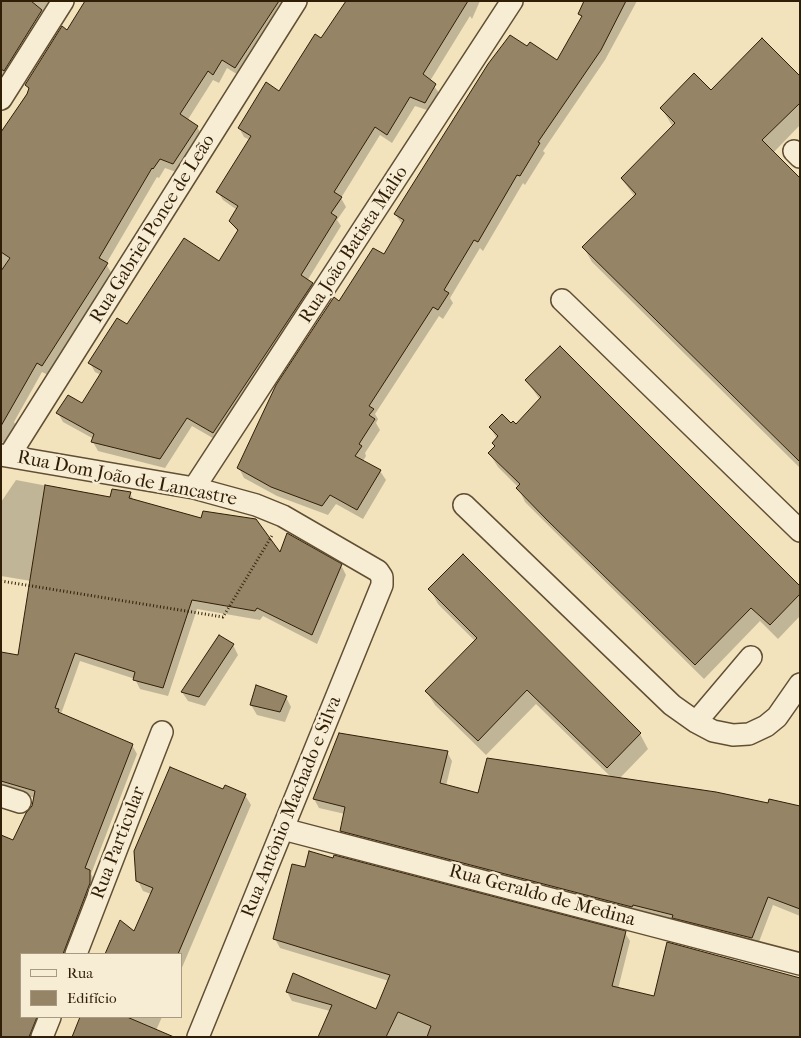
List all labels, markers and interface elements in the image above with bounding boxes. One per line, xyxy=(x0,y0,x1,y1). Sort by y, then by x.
street label: Rua Gabriel Ponce de Leão xyxy=(86,131,220,327)
street label: Rua João Batista Malio xyxy=(295,162,413,328)
street label: Rua Dom João de Lancastre xyxy=(15,447,239,511)
street label: Rua Antônio Machado e Silva xyxy=(237,693,347,921)
street label: Rua Particular xyxy=(87,783,151,903)
street label: Rua Geraldo de Medina xyxy=(446,860,638,932)
legend xyxy=(20,953,182,1018)
text: Rua xyxy=(67,964,93,982)
text: Edifício xyxy=(67,989,117,1007)

